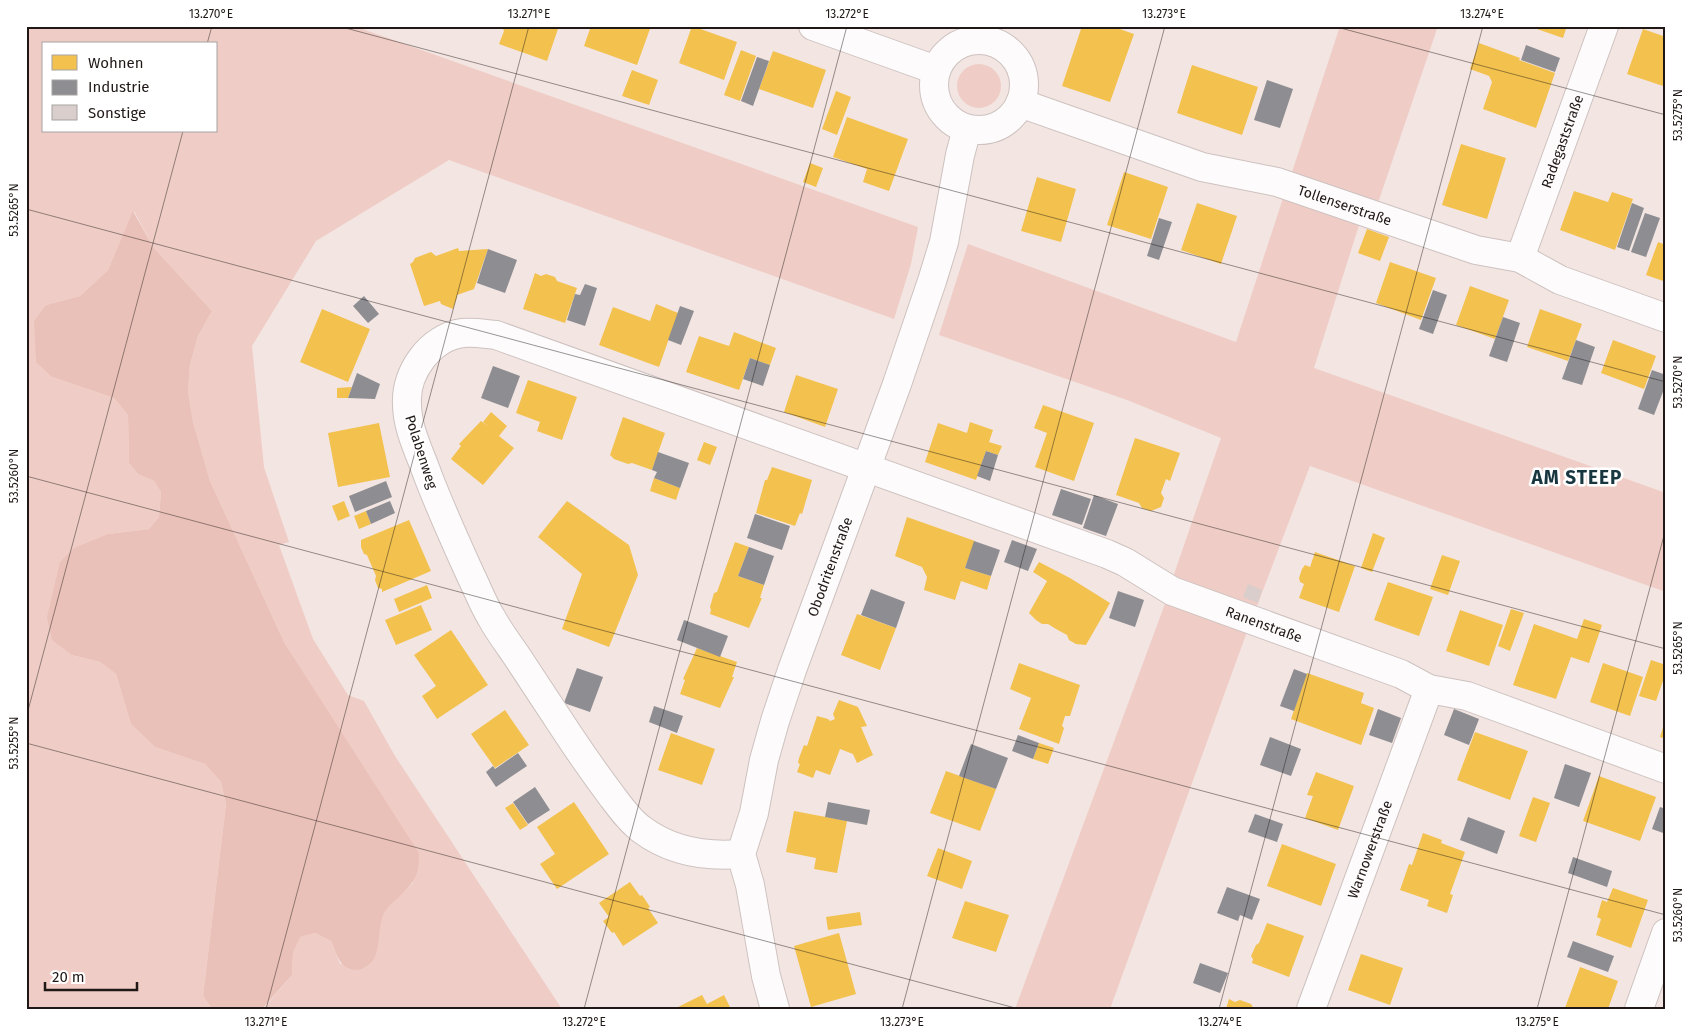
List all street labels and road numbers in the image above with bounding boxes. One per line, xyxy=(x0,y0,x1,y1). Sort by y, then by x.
street label: Radegaststraße xyxy=(1538,92,1587,190)
street label: Tollenserstraße xyxy=(1296,181,1394,229)
street label: Polabenweg xyxy=(401,413,441,492)
street label: Obodritenstraße xyxy=(804,515,856,619)
street label: Ranenstraße xyxy=(1223,603,1305,646)
street label: Warnowerstraße xyxy=(1344,798,1396,901)

